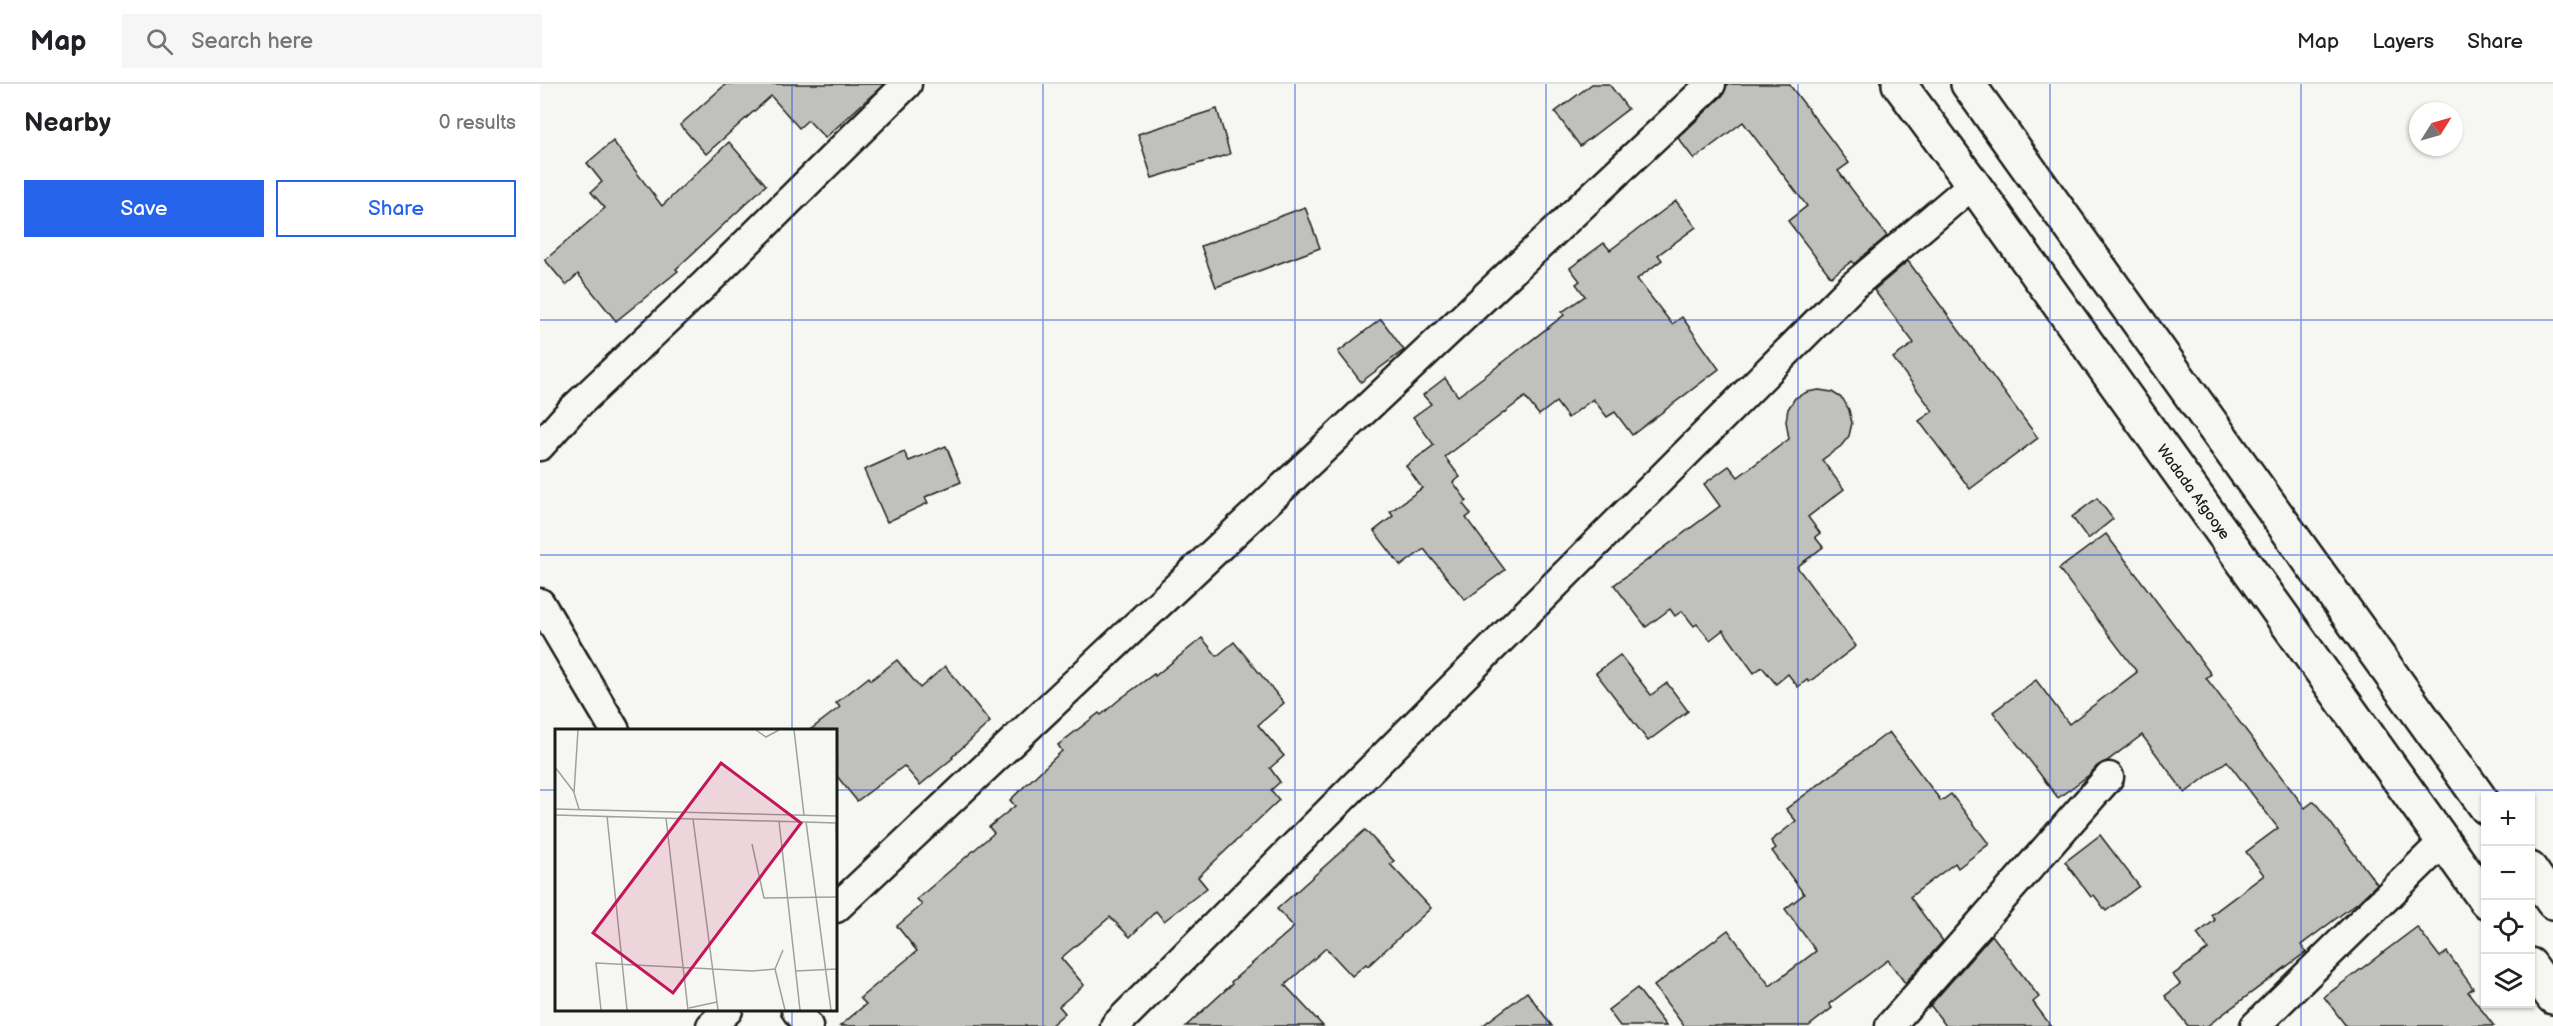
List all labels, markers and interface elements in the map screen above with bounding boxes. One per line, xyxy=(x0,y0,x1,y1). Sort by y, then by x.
search box xyxy=(122,14,542,68)
text: Map xyxy=(30,25,86,58)
icon: search xyxy=(143,25,176,58)
text: Search here xyxy=(191,28,313,55)
text: Map xyxy=(2297,29,2339,54)
text: Layers xyxy=(2372,29,2434,54)
text: Share xyxy=(2467,29,2523,54)
north arrow xyxy=(2409,102,2463,156)
text: Nearby xyxy=(24,108,111,139)
text: 0 results xyxy=(439,111,516,135)
button: Save xyxy=(24,180,264,237)
button: Share xyxy=(276,180,516,237)
street label: Wadada Afgooye xyxy=(2152,441,2234,543)
inset map xyxy=(555,729,837,1011)
map controls xyxy=(2481,792,2535,1008)
button: + xyxy=(2481,792,2535,846)
button: − xyxy=(2481,846,2535,900)
button: locate xyxy=(2481,900,2535,954)
button: layers xyxy=(2481,954,2535,1008)

